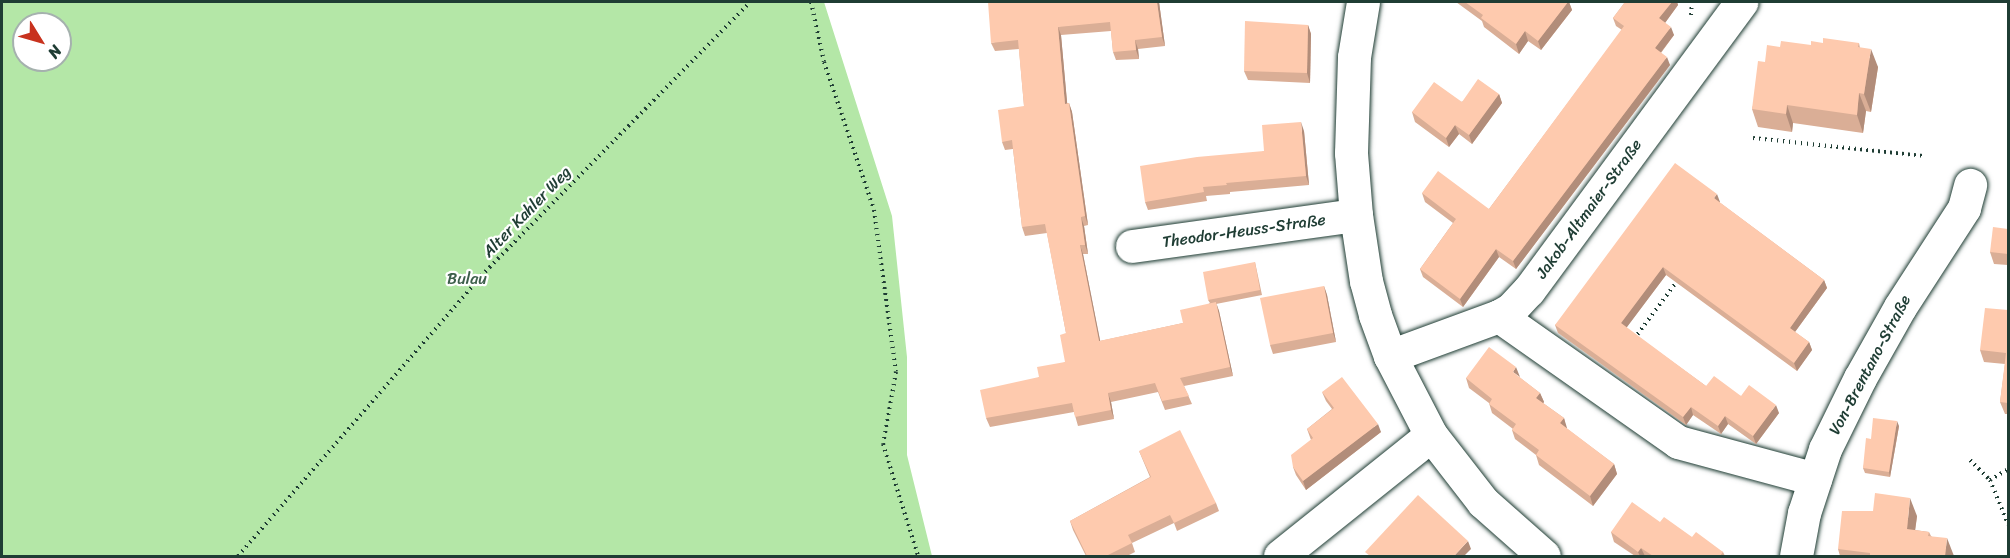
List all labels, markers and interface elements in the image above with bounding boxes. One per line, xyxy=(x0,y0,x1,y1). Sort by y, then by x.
north arrow xyxy=(12,12,72,72)
text: N xyxy=(40,39,70,65)
street label: Jakob-Altmaier-Straße xyxy=(1532,136,1646,282)
street label: Alter Kahler Weg xyxy=(479,162,575,262)
street label: Theodor-Heuss-Straße xyxy=(1161,210,1327,252)
park label: Bulau xyxy=(447,269,487,289)
street label: Von-Brentano-Straße xyxy=(1825,292,1915,438)

